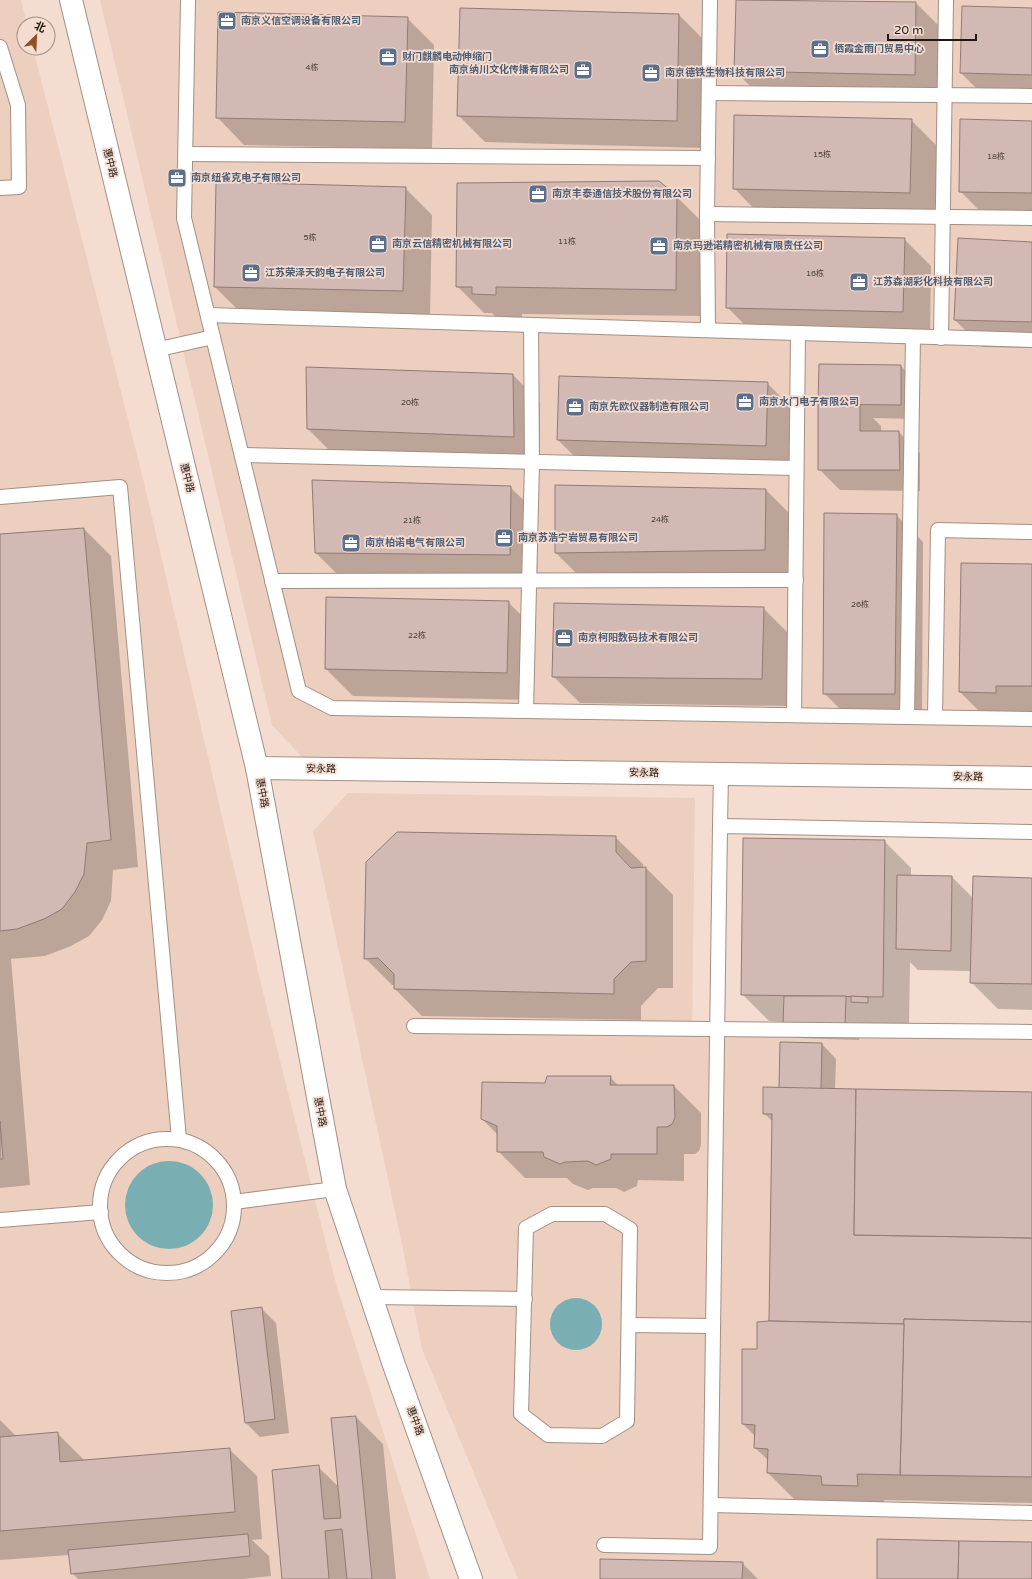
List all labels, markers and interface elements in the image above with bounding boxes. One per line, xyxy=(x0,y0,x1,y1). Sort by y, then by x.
office icon: 南京义信空调设备有限公司 xyxy=(216,10,238,32)
place label: 南京义信空调设备有限公司 xyxy=(241,15,361,27)
north arrow xyxy=(16,16,56,56)
scale bar xyxy=(888,16,976,42)
text: 北 xyxy=(32,19,48,35)
text: 20 m xyxy=(894,23,923,37)
office icon: 栖霞金雨门贸易中心 xyxy=(809,38,831,60)
place label: 栖霞金雨门贸易中心 xyxy=(834,43,924,55)
office icon: 财门麒麟电动伸缩门 xyxy=(377,46,399,68)
place label: 财门麒麟电动伸缩门 xyxy=(402,50,492,63)
office icon: 南京纳川文化传播有限公司 xyxy=(572,59,594,81)
house number: 4栋 xyxy=(305,62,319,72)
office icon: 南京德铁生物科技有限公司 xyxy=(640,62,662,84)
place label: 南京纳川文化传播有限公司 xyxy=(449,63,569,76)
place label: 南京德铁生物科技有限公司 xyxy=(665,66,785,79)
street label: 惠中路 xyxy=(101,147,119,179)
house number: 15栋 xyxy=(813,149,831,159)
house number: 18栋 xyxy=(987,151,1005,161)
office icon: 南京纽雀克电子有限公司 xyxy=(166,167,188,189)
place label: 南京纽雀克电子有限公司 xyxy=(191,172,301,184)
office icon: 南京丰泰通信技术股份有限公司 xyxy=(527,183,549,205)
place label: 南京丰泰通信技术股份有限公司 xyxy=(552,188,692,200)
house number: 5栋 xyxy=(303,232,317,242)
office icon: 南京云信精密机械有限公司 xyxy=(367,233,389,255)
office icon: 南京玛逊诺精密机械有限责任公司 xyxy=(648,235,670,257)
house number: 11栋 xyxy=(558,236,576,246)
place label: 南京云信精密机械有限公司 xyxy=(392,237,512,250)
place label: 南京玛逊诺精密机械有限责任公司 xyxy=(673,239,823,252)
office icon: 江苏荣泽天韵电子有限公司 xyxy=(240,262,262,284)
place label: 江苏荣泽天韵电子有限公司 xyxy=(265,267,385,279)
house number: 16栋 xyxy=(806,268,824,278)
office icon: 江苏森湖彩化科技有限公司 xyxy=(848,271,870,293)
place label: 江苏森湖彩化科技有限公司 xyxy=(873,275,993,288)
office icon: 南京水门电子有限公司 xyxy=(734,391,756,413)
office icon: 南京先欧仪器制造有限公司 xyxy=(564,396,586,418)
place label: 南京水门电子有限公司 xyxy=(759,396,859,408)
house number: 20栋 xyxy=(401,397,419,407)
place label: 南京先欧仪器制造有限公司 xyxy=(589,400,709,413)
street label: 惠中路 xyxy=(178,462,196,494)
house number: 24栋 xyxy=(651,514,669,524)
house number: 21栋 xyxy=(403,515,421,525)
office icon: 南京苏浩宁岩贸易有限公司 xyxy=(493,527,515,549)
place label: 南京苏浩宁岩贸易有限公司 xyxy=(518,531,638,544)
office icon: 南京柏诺电气有限公司 xyxy=(340,532,362,554)
place label: 南京柏诺电气有限公司 xyxy=(365,537,465,549)
house number: 26栋 xyxy=(851,599,869,609)
office icon: 南京柯阳数码技术有限公司 xyxy=(553,627,575,649)
house number: 22栋 xyxy=(408,630,426,640)
place label: 南京柯阳数码技术有限公司 xyxy=(578,632,698,644)
street label: 安永路 xyxy=(306,763,336,775)
street label: 安永路 xyxy=(629,767,659,779)
street label: 安永路 xyxy=(953,771,983,783)
street label: 惠中路 xyxy=(253,777,271,809)
street label: 惠中路 xyxy=(311,1096,329,1128)
street label: 惠中路 xyxy=(404,1405,426,1437)

